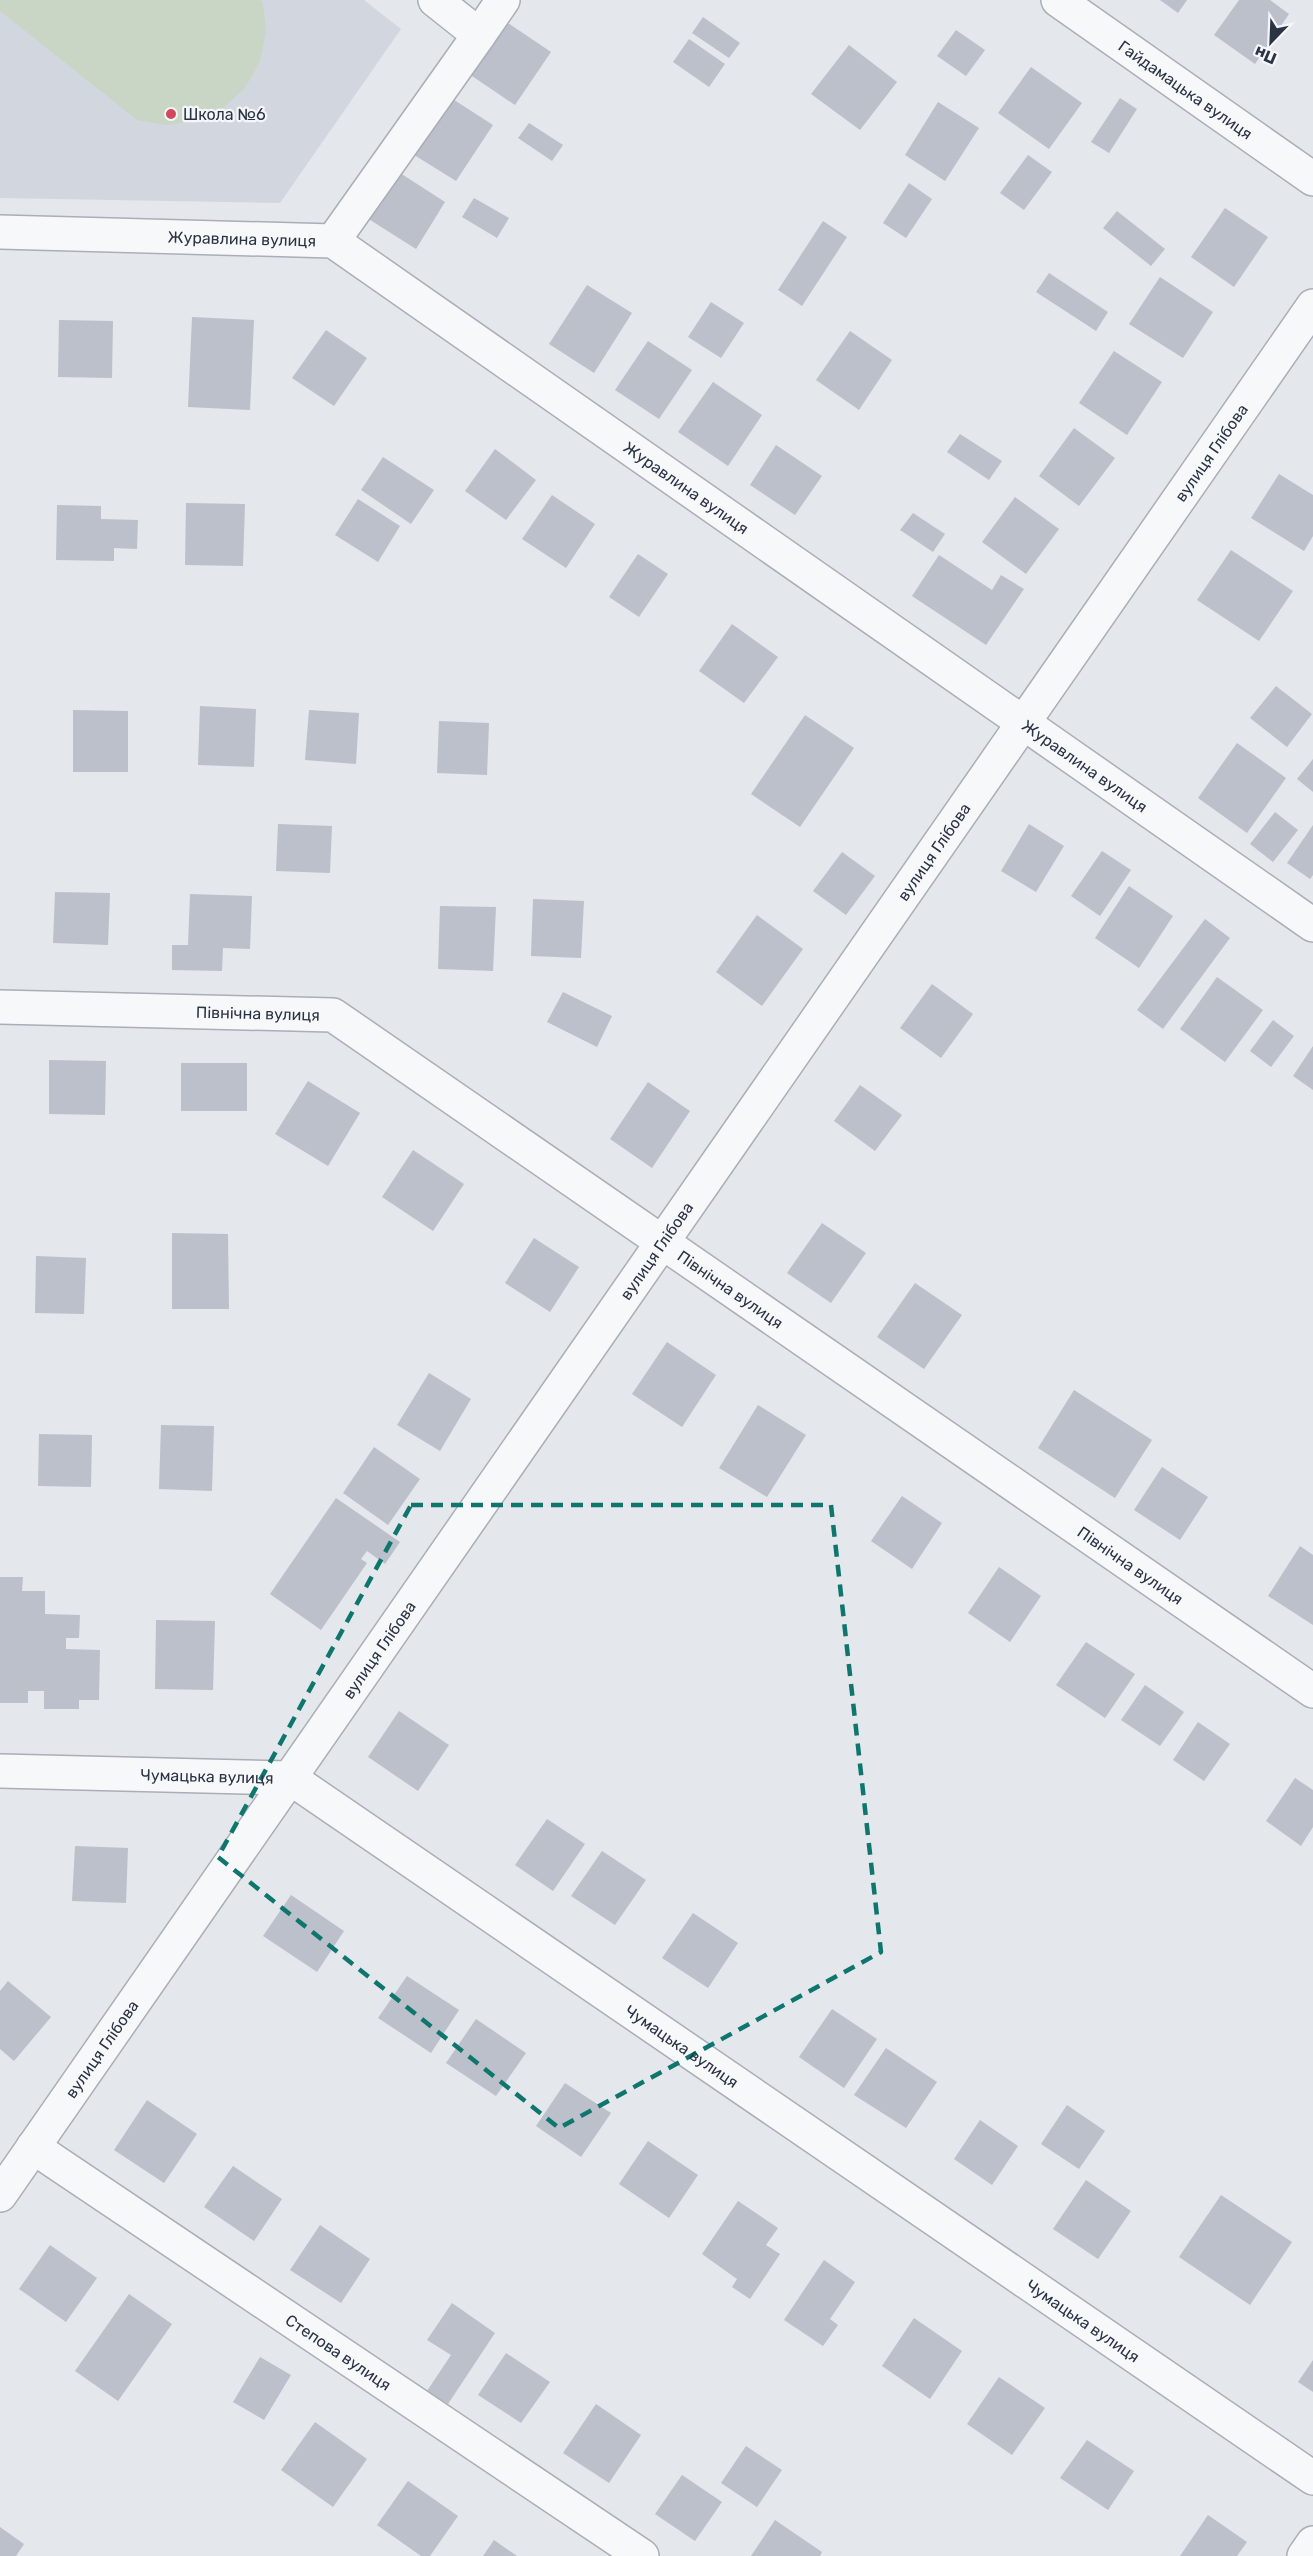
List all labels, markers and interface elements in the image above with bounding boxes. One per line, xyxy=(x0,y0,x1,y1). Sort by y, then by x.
north arrow xyxy=(1241,12,1301,72)
street label: Гайдамацька вулиця xyxy=(1115,36,1256,143)
text: Пн xyxy=(1251,42,1279,68)
place label: Школа №6 xyxy=(183,105,266,124)
marker: Школа №6 xyxy=(164,107,178,121)
street label: Журавлина вулиця xyxy=(167,227,316,250)
street label: вулиця Глібова xyxy=(1171,400,1252,505)
street label: Журавлина вулиця xyxy=(620,437,753,538)
street label: Журавлина вулиця xyxy=(1019,715,1151,816)
street label: вулиця Глібова xyxy=(893,799,974,904)
street label: Північна вулиця xyxy=(196,1002,320,1024)
street label: вулиця Глібова xyxy=(616,1198,697,1303)
street label: Північна вулиця xyxy=(674,1246,787,1332)
street label: Північна вулиця xyxy=(1074,1522,1187,1608)
street label: вулиця Глібова xyxy=(338,1597,420,1702)
street label: Чумацька вулиця xyxy=(140,1765,274,1787)
street label: вулиця Глібова xyxy=(61,1996,142,2101)
street label: Чумацька вулиця xyxy=(622,2001,742,2092)
street label: Чумацька вулиця xyxy=(1023,2275,1143,2366)
street label: Степова вулиця xyxy=(282,2310,395,2394)

